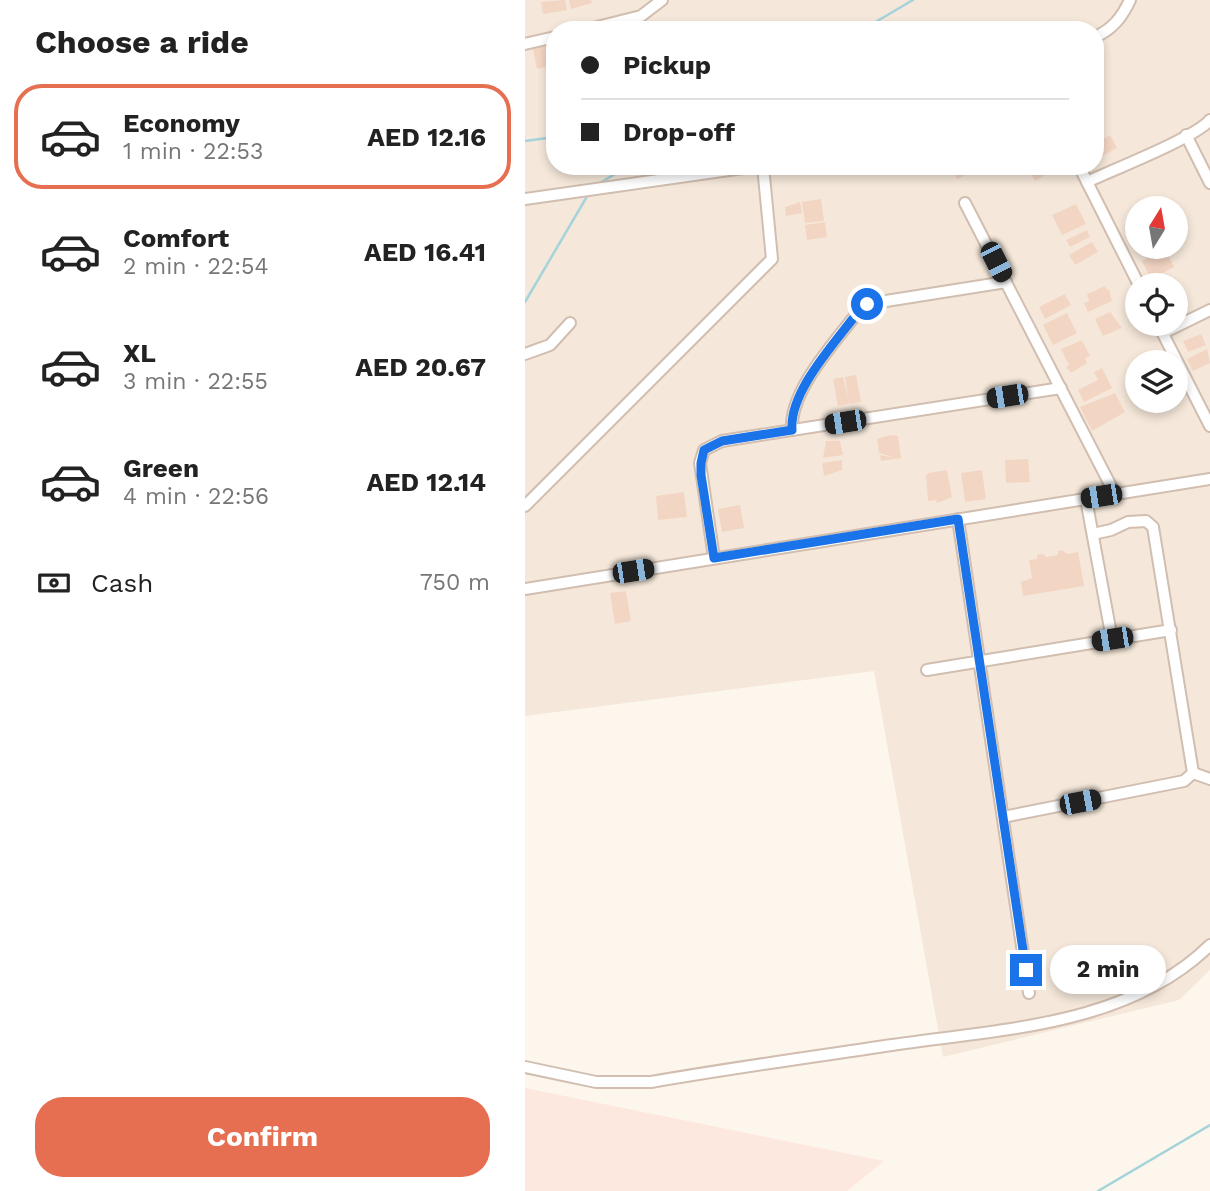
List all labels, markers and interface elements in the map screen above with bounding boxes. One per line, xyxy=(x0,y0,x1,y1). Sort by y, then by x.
text: Choose a ride xyxy=(35,23,249,61)
text: Pickup xyxy=(623,50,711,80)
icon: car xyxy=(39,105,102,168)
text: Economy xyxy=(123,108,240,138)
text: Drop-off xyxy=(623,117,735,147)
text: AED 12.16 xyxy=(367,122,486,152)
text: 1 min · 22:53 xyxy=(123,138,263,165)
north arrow xyxy=(1125,196,1188,259)
map controls xyxy=(1125,196,1188,413)
icon: car xyxy=(39,220,102,283)
text: Comfort xyxy=(123,223,229,253)
text: AED 16.41 xyxy=(364,237,486,267)
car xyxy=(978,239,1015,285)
text: 2 min · 22:54 xyxy=(123,253,268,280)
button: locate xyxy=(1125,273,1188,336)
route start xyxy=(851,288,883,320)
icon: car xyxy=(39,335,102,398)
text: XL xyxy=(123,338,156,368)
button: layers xyxy=(1125,350,1188,413)
text: AED 20.67 xyxy=(355,352,486,382)
text: 3 min · 22:55 xyxy=(123,368,268,395)
car xyxy=(985,382,1030,410)
car xyxy=(823,408,868,436)
icon: car xyxy=(39,450,102,513)
text: Green xyxy=(123,453,199,483)
text: AED 12.14 xyxy=(366,467,486,497)
car xyxy=(1079,482,1124,510)
text: 4 min · 22:56 xyxy=(123,483,269,510)
car xyxy=(611,557,656,585)
icon: cash xyxy=(35,564,73,602)
text: Cash xyxy=(91,568,153,598)
text: 750 m xyxy=(420,569,490,596)
car xyxy=(1090,625,1135,653)
car xyxy=(1058,788,1103,816)
callout: 2 min xyxy=(1051,946,1166,995)
route end xyxy=(1010,954,1042,986)
text: 2 min xyxy=(1077,956,1139,983)
button: Confirm xyxy=(35,1097,490,1177)

